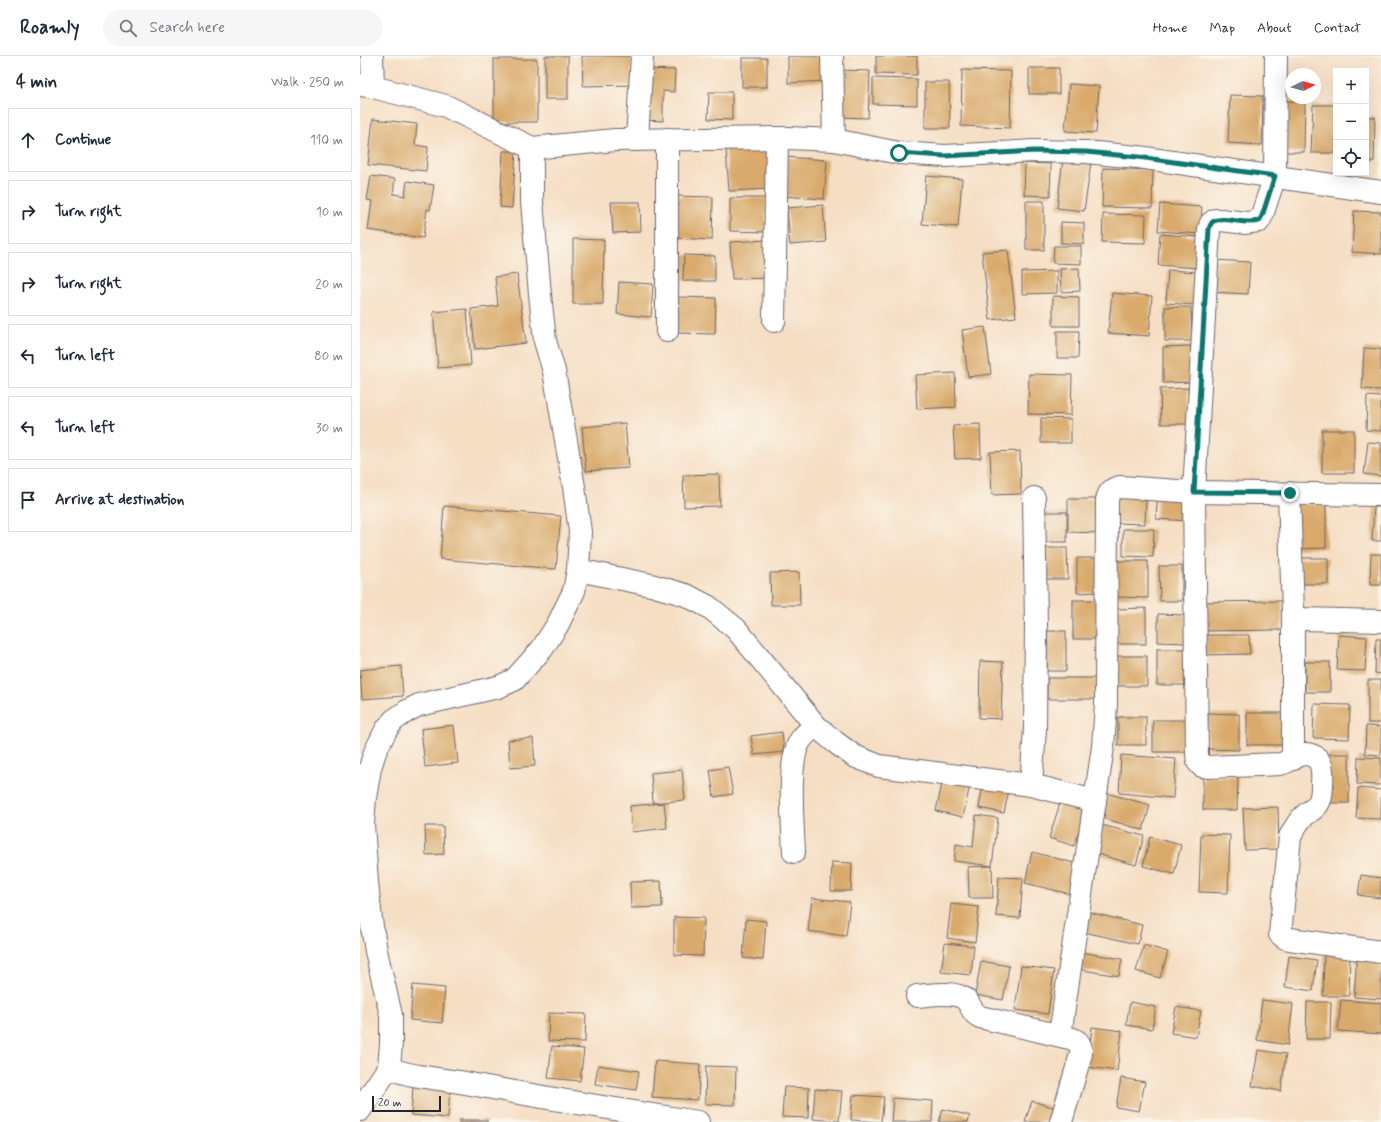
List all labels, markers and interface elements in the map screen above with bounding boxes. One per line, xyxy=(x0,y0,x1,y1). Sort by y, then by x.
search box xyxy=(103,10,383,46)
text: Roamly xyxy=(20,15,79,40)
icon: search xyxy=(117,17,139,39)
text: Search here xyxy=(149,18,225,38)
text: Home xyxy=(1153,19,1187,37)
text: Map xyxy=(1209,19,1235,37)
text: About xyxy=(1257,19,1292,37)
text: Contact xyxy=(1314,19,1361,37)
north arrow xyxy=(1285,68,1321,104)
map controls xyxy=(1333,68,1369,176)
button: + xyxy=(1333,68,1369,104)
text: 4 min xyxy=(16,71,57,93)
text: Walk · 250 m xyxy=(271,74,344,91)
button: − xyxy=(1333,104,1369,140)
icon: ahead xyxy=(17,129,39,151)
text: Continue xyxy=(55,130,111,150)
text: 110 m xyxy=(310,132,343,149)
button: locate xyxy=(1333,140,1369,176)
route start xyxy=(890,144,908,162)
icon: right xyxy=(17,201,39,223)
text: Turn right xyxy=(55,202,122,222)
text: 10 m xyxy=(316,204,343,221)
icon: right xyxy=(17,273,39,295)
text: Turn right xyxy=(55,274,122,294)
text: 20 m xyxy=(315,276,343,293)
icon: left xyxy=(17,345,39,367)
text: Turn left xyxy=(55,346,115,366)
text: 80 m xyxy=(314,348,343,365)
icon: left xyxy=(17,417,39,439)
text: Turn left xyxy=(55,418,115,438)
text: 30 m xyxy=(316,420,343,437)
route end xyxy=(1281,484,1299,502)
icon: arrive xyxy=(17,489,39,511)
text: Arrive at destination xyxy=(55,490,184,510)
scale bar xyxy=(372,1094,441,1113)
text: 20 m xyxy=(378,1096,401,1110)

